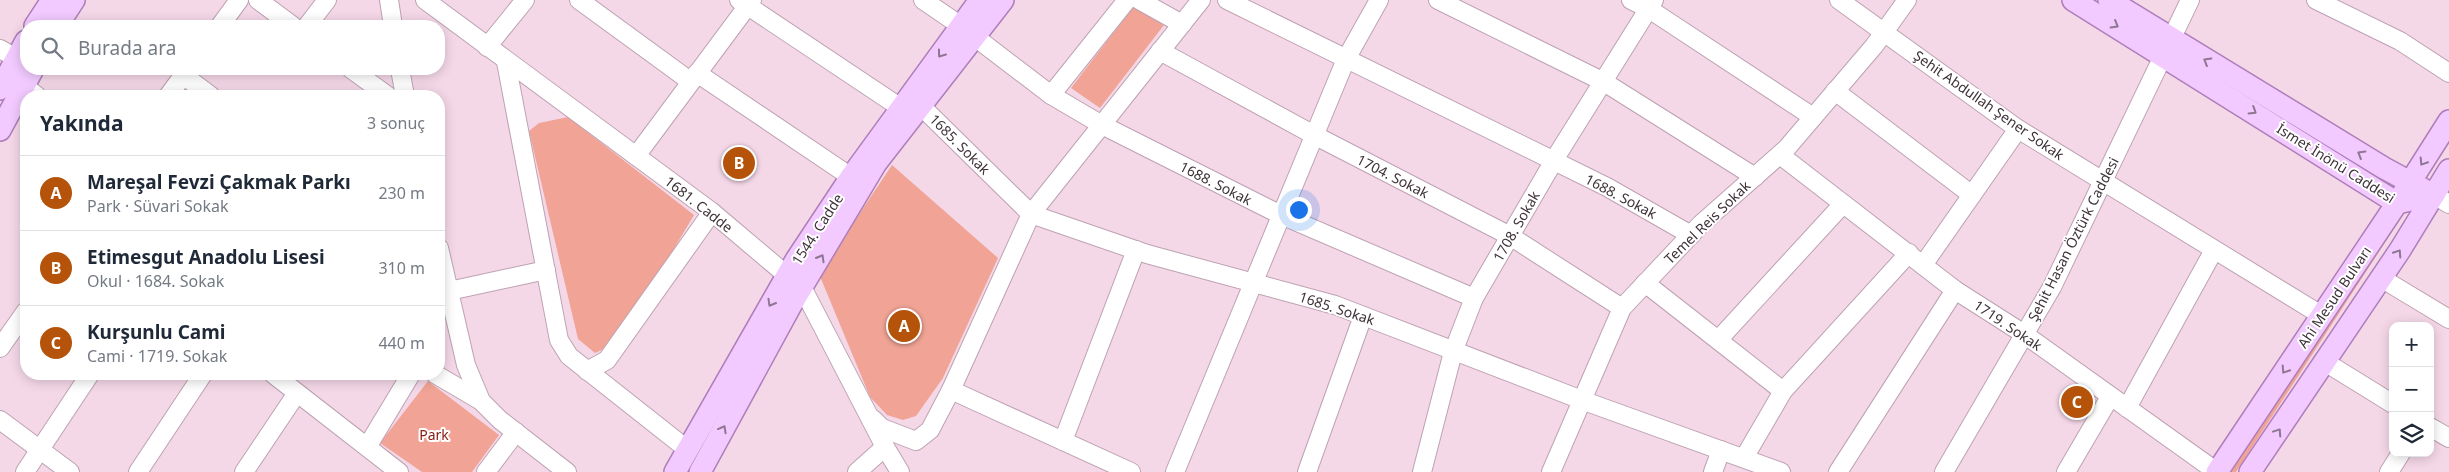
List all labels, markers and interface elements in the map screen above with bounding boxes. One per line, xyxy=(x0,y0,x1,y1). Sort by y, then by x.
one-way arrow xyxy=(2109,19,2118,29)
search box xyxy=(20,20,445,75)
icon: search xyxy=(38,34,66,62)
text: Burada ara xyxy=(78,35,176,61)
street label: Şehit Abdullah Şener Sokak xyxy=(1910,46,2068,164)
one-way arrow xyxy=(938,48,947,57)
one-way arrow xyxy=(2204,57,2213,67)
one-way arrow xyxy=(2247,105,2256,115)
text: Yakında xyxy=(40,109,123,137)
street label: 1685. Sokak xyxy=(926,110,995,179)
text: 3 sonuç xyxy=(367,112,425,134)
street label: İsmet İnönü Caddesi xyxy=(2273,119,2399,207)
pin: B xyxy=(723,144,755,182)
street label: 1704. Sokak xyxy=(1354,150,1433,202)
one-way arrow xyxy=(2357,150,2366,160)
street label: Şehit Hasan Öztürk Caddesi xyxy=(2023,154,2123,324)
one-way arrow xyxy=(2420,156,2429,166)
street label: 1688. Sokak xyxy=(1177,157,1256,209)
text: Mareşal Fevzi Çakmak Parkı xyxy=(87,169,351,195)
street label: 1688. Sokak xyxy=(1582,169,1661,223)
street label: 1681. Cadde xyxy=(661,172,737,237)
street label: Temel Reis Sokak xyxy=(1660,176,1754,268)
text: A xyxy=(50,182,62,204)
text: 230 m xyxy=(378,182,425,204)
street label: 1708. Sokak xyxy=(1488,187,1544,265)
street label: 1544. Cadde xyxy=(787,190,847,268)
text: Park · Süvari Sokak xyxy=(87,195,229,217)
your location xyxy=(1286,197,1312,223)
street label: Ahi Mesud Bulvarı xyxy=(2293,242,2375,352)
text: Etimesgut Anadolu Lisesi xyxy=(87,244,325,270)
one-way arrow xyxy=(2392,250,2401,259)
one-way arrow xyxy=(815,254,825,263)
text: B xyxy=(51,257,61,279)
text: 310 m xyxy=(378,257,425,279)
text: Okul · 1684. Sokak xyxy=(87,270,224,292)
street label: 1685. Sokak xyxy=(1297,287,1378,329)
street label: 1719. Sokak xyxy=(1970,295,2046,355)
one-way arrow xyxy=(767,298,777,307)
pin: A xyxy=(888,307,920,345)
text: Kurşunlu Cami xyxy=(87,319,225,345)
map controls xyxy=(2389,322,2434,457)
button: + xyxy=(2389,322,2434,367)
text: C xyxy=(51,332,61,354)
text: 440 m xyxy=(378,332,425,354)
text: Cami · 1719. Sokak xyxy=(87,345,227,367)
one-way arrow xyxy=(2281,365,2291,374)
button: − xyxy=(2389,367,2434,412)
pin: C xyxy=(2061,383,2093,421)
button: layers xyxy=(2389,412,2434,457)
park label: Park xyxy=(419,425,449,444)
one-way arrow xyxy=(717,426,727,435)
one-way arrow xyxy=(2272,428,2281,437)

